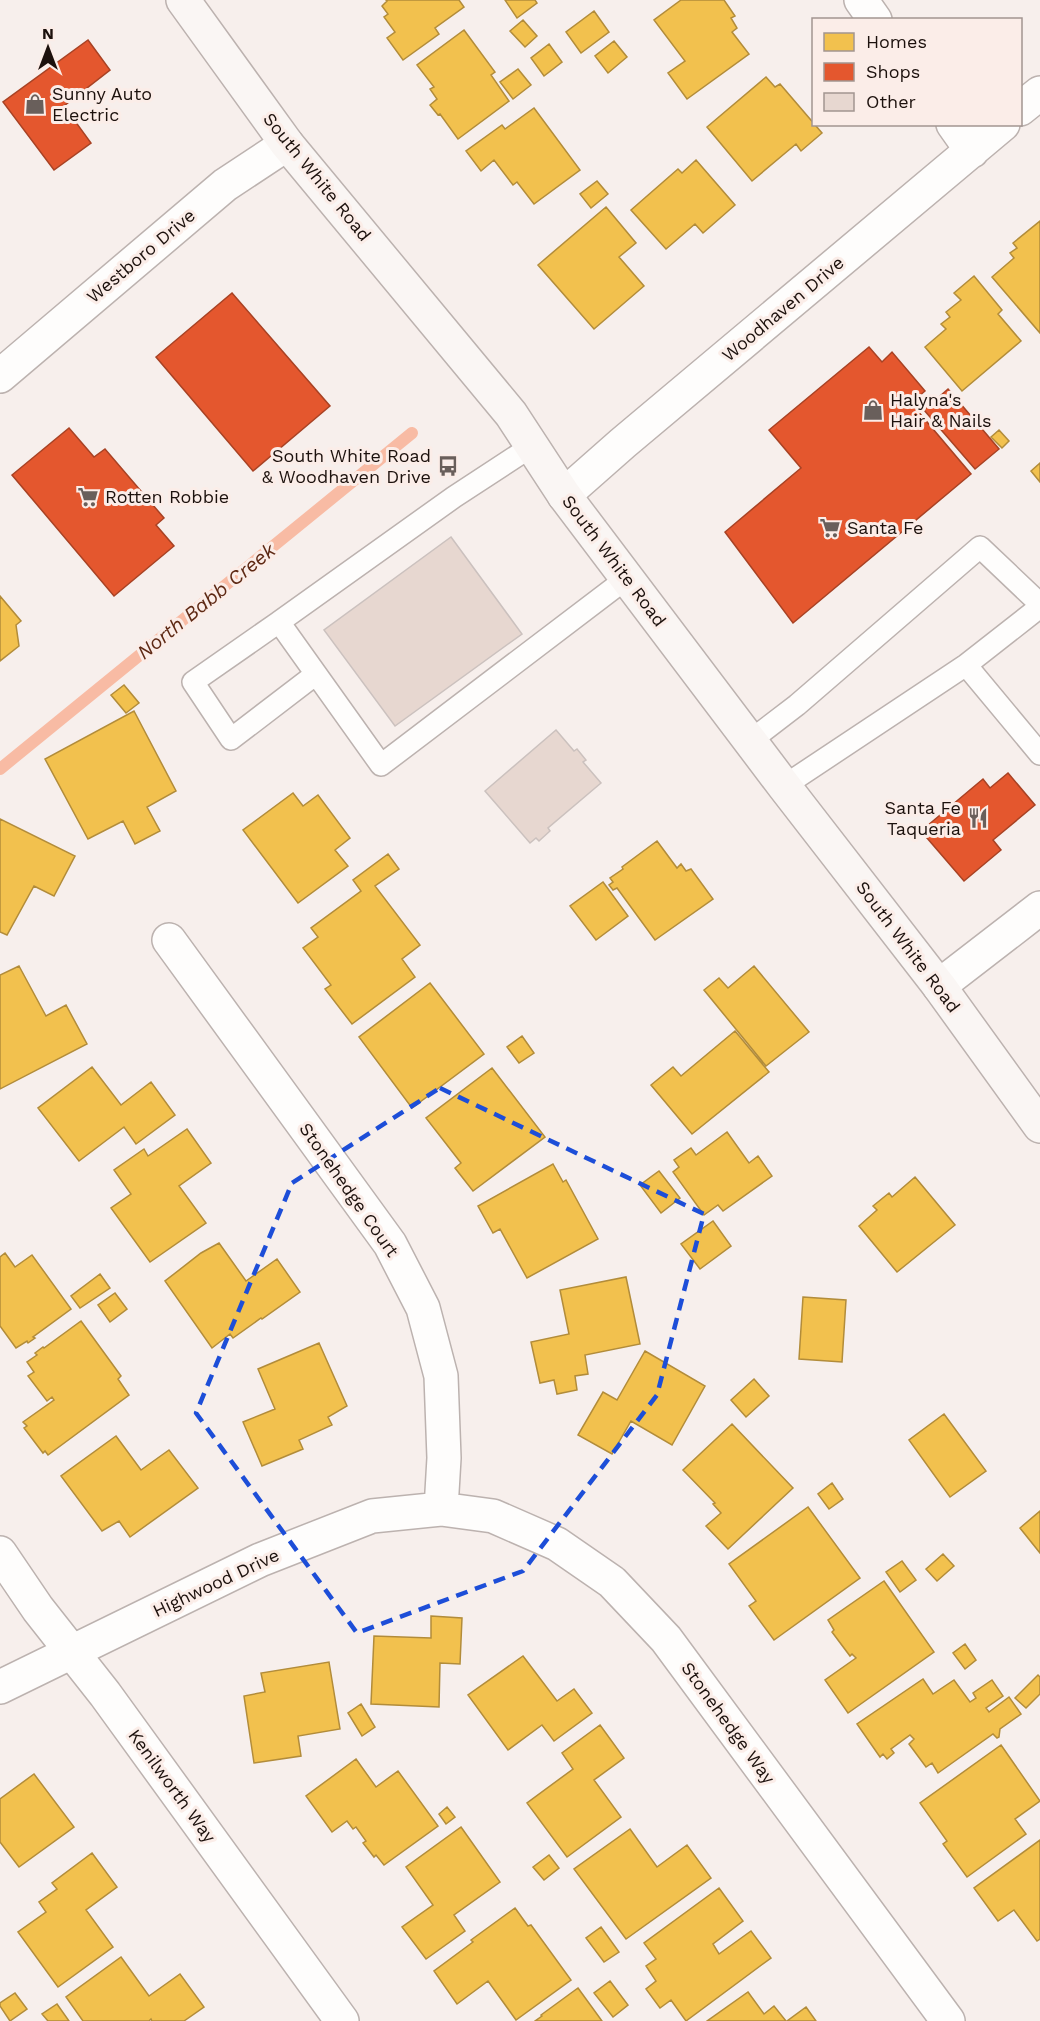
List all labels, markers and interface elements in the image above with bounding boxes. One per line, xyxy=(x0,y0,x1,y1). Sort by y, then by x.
north arrow xyxy=(18,18,78,78)
legend xyxy=(812,18,1022,126)
text: N xyxy=(42,24,54,43)
text: Homes xyxy=(866,31,927,52)
text: Shops xyxy=(866,61,920,82)
place label: Sunny Auto Electric xyxy=(52,83,152,125)
text: Other xyxy=(866,91,916,112)
shop icon: Sunny Auto Electric xyxy=(23,92,47,116)
street label: South White Road xyxy=(259,108,376,245)
street label: Westboro Drive xyxy=(82,204,199,307)
street label: Woodhaven Drive xyxy=(718,252,848,366)
place label: Halyna's Hair & Nails xyxy=(890,389,992,431)
shop icon: Halyna's Hair & Nails xyxy=(861,398,885,422)
place label: South White Road & Woodhaven Drive xyxy=(262,445,431,487)
bus stop icon: South White Road & Woodhaven Drive xyxy=(436,454,460,478)
supermarket icon: Rotten Robbie xyxy=(76,485,100,509)
place label: Rotten Robbie xyxy=(105,486,229,507)
street label: South White Road xyxy=(558,491,671,631)
supermarket icon: Santa Fe xyxy=(818,516,842,540)
place label: Santa Fe xyxy=(847,517,923,538)
water label: North Babb Creek xyxy=(132,537,281,664)
place label: Santa Fe Taqueria xyxy=(885,797,961,839)
restaurant icon: Santa Fe Taqueria xyxy=(966,806,990,830)
street label: South White Road xyxy=(852,877,965,1017)
street label: Stonehedge Court xyxy=(295,1119,404,1261)
street label: Highwood Drive xyxy=(149,1544,282,1621)
street label: Stonehedge Way xyxy=(677,1658,780,1788)
street label: Kenilworth Way xyxy=(124,1725,221,1847)

